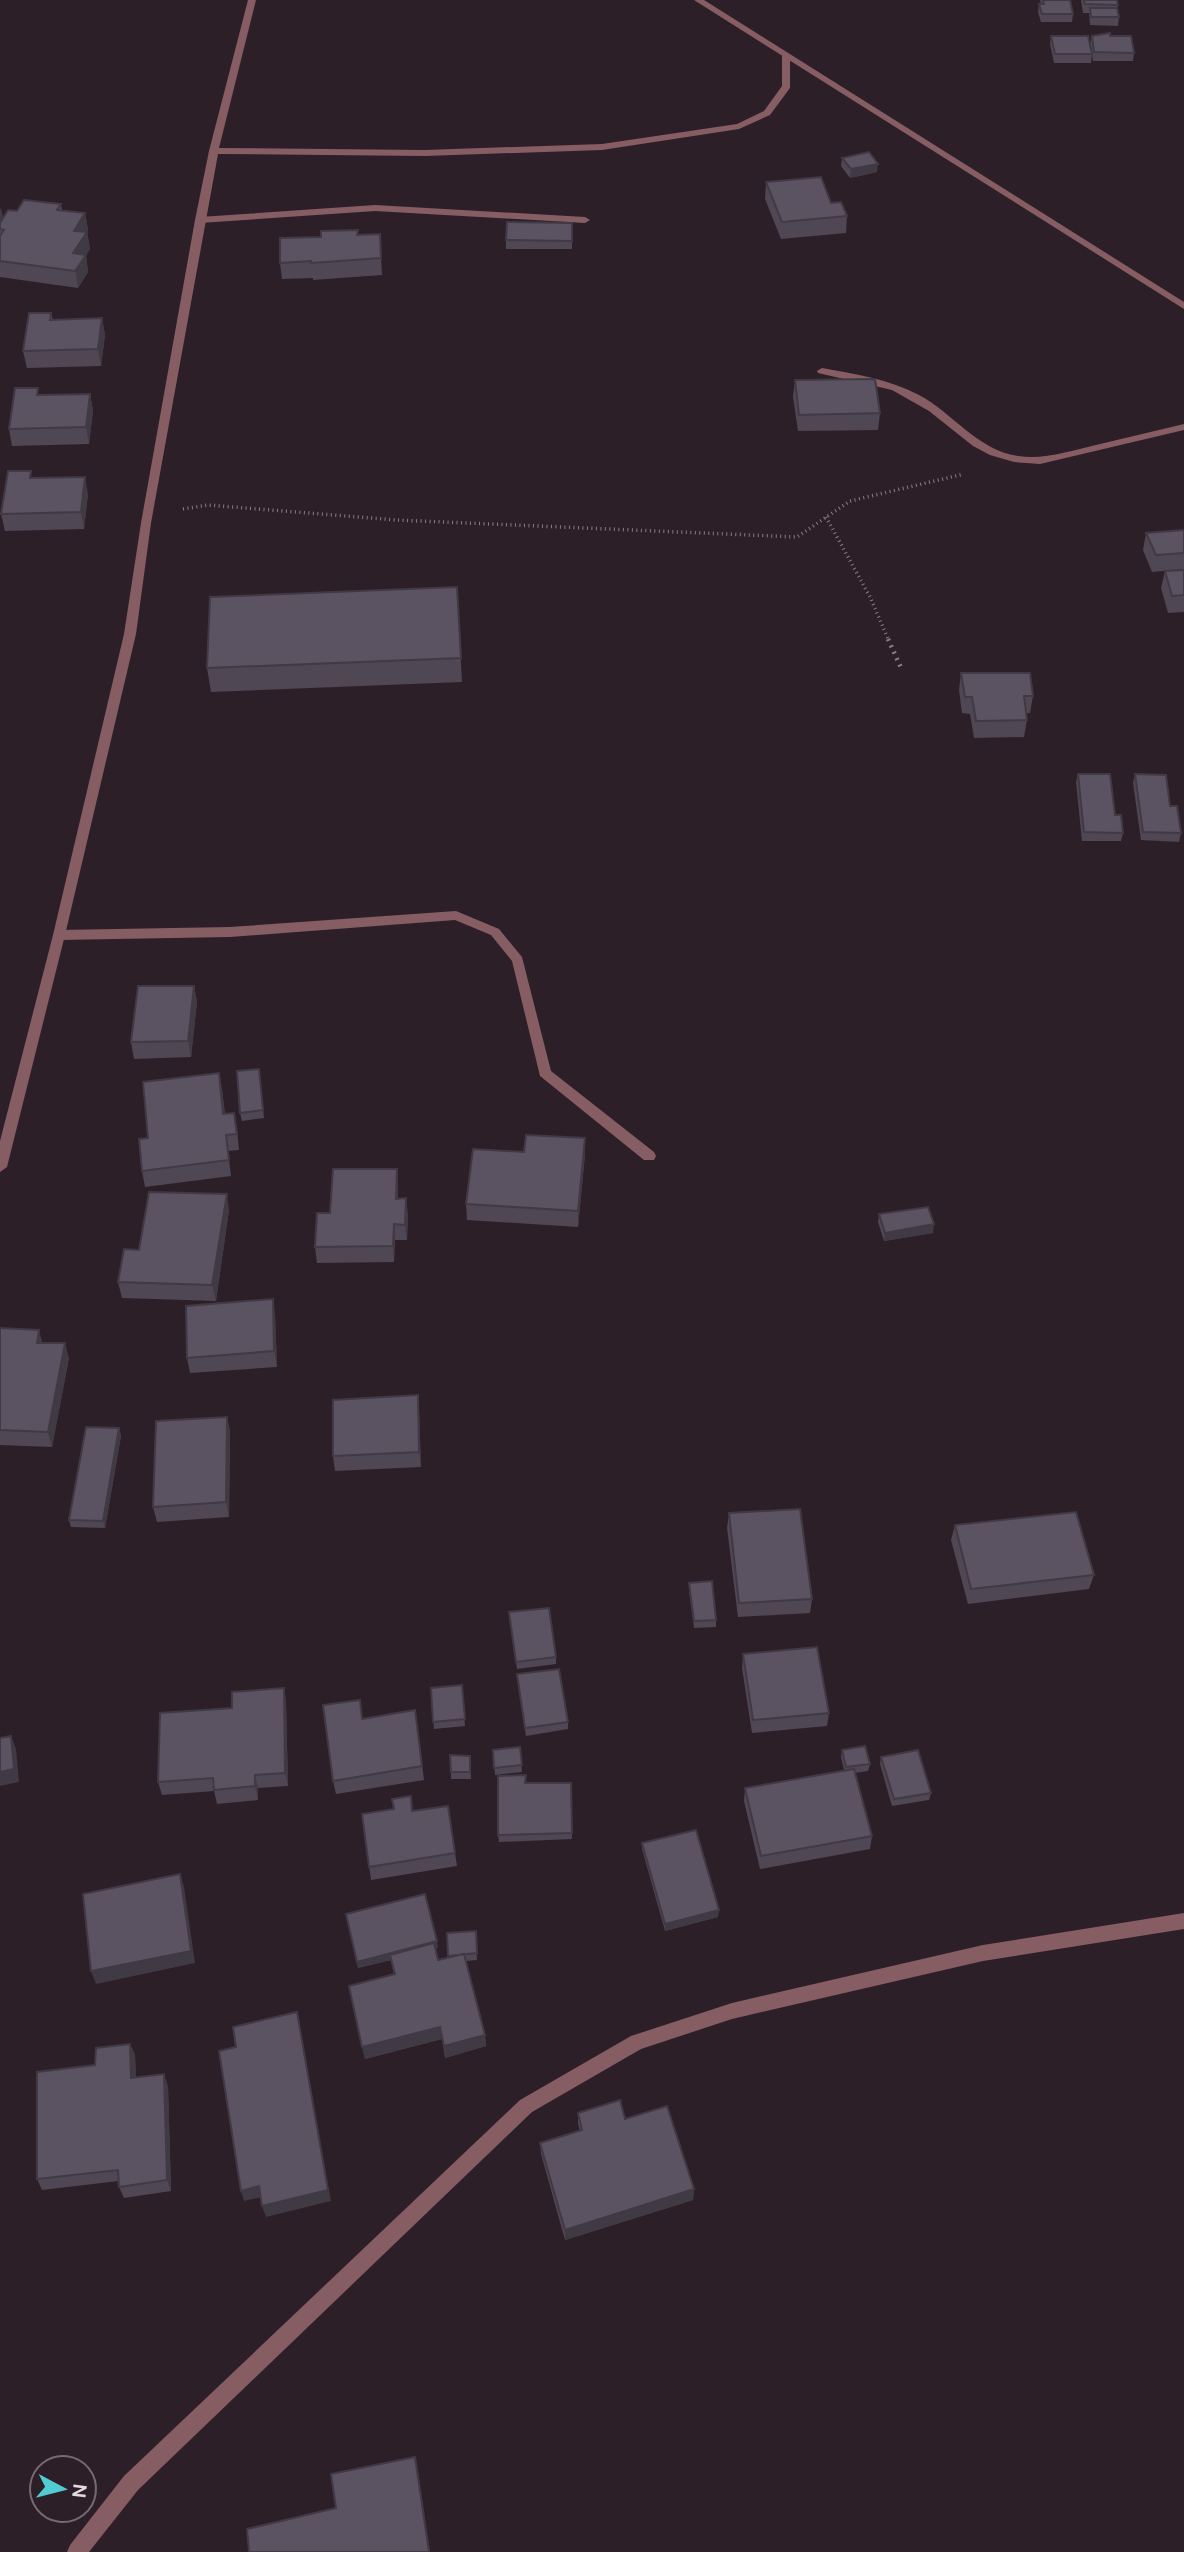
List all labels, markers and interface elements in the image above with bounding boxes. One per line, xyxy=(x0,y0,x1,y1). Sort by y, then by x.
north arrow xyxy=(28,2454,98,2524)
text: N xyxy=(66,2483,93,2499)

